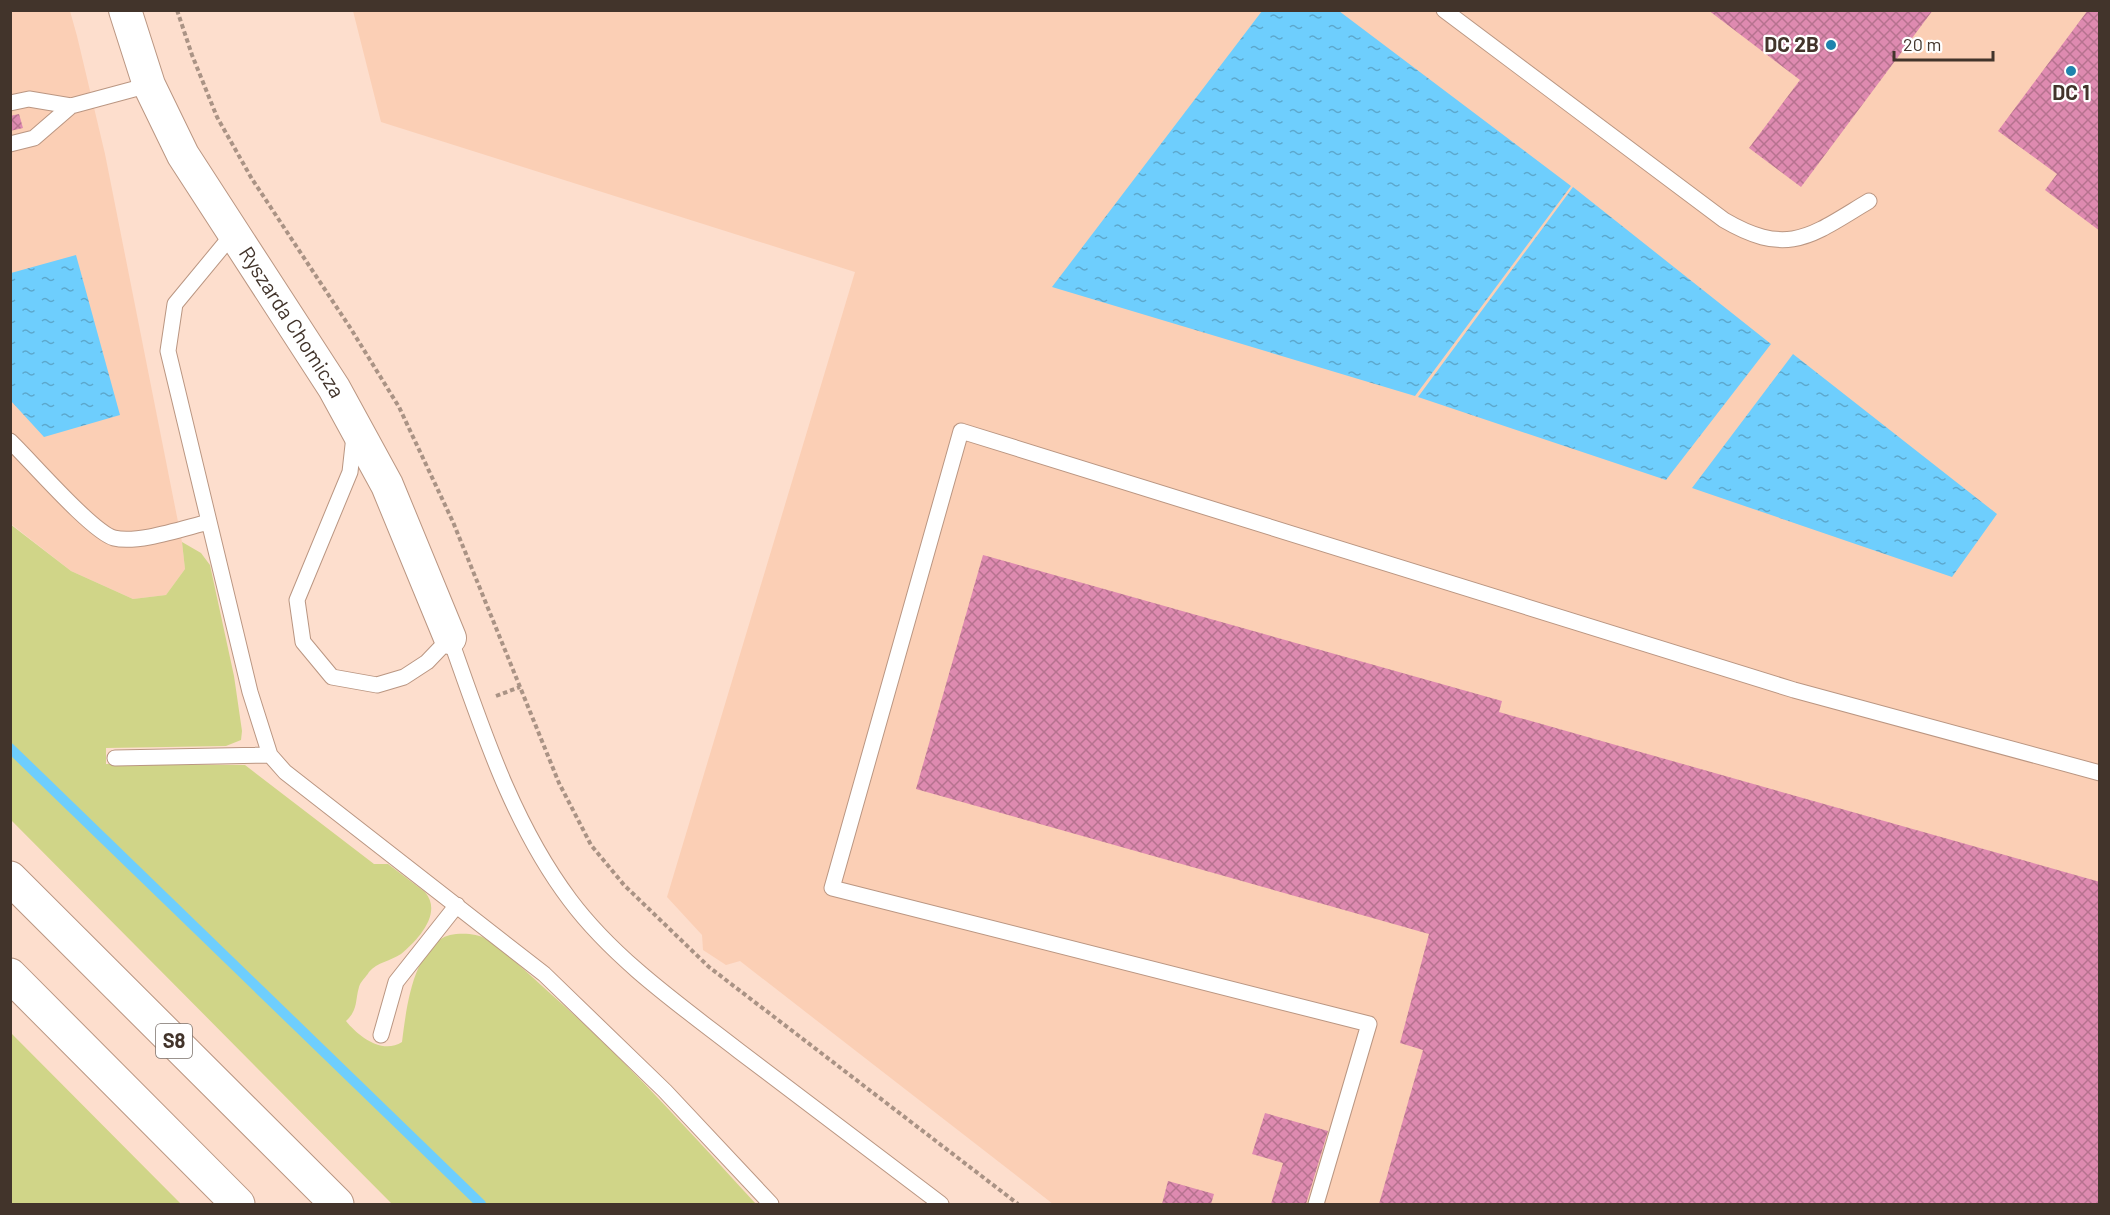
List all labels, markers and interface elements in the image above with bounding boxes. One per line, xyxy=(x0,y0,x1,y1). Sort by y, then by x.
scale bar xyxy=(1894,24,1993,62)
place label: DC 2B xyxy=(1764,31,1819,56)
text: 20 m xyxy=(1903,33,1941,55)
marker: DC 2B xyxy=(1824,38,1838,52)
marker: DC 1 xyxy=(2064,64,2078,78)
place label: DC 1 xyxy=(2052,79,2090,104)
street label: Ryszarda Chomicza xyxy=(235,241,351,402)
road number: S8 xyxy=(156,1024,192,1058)

